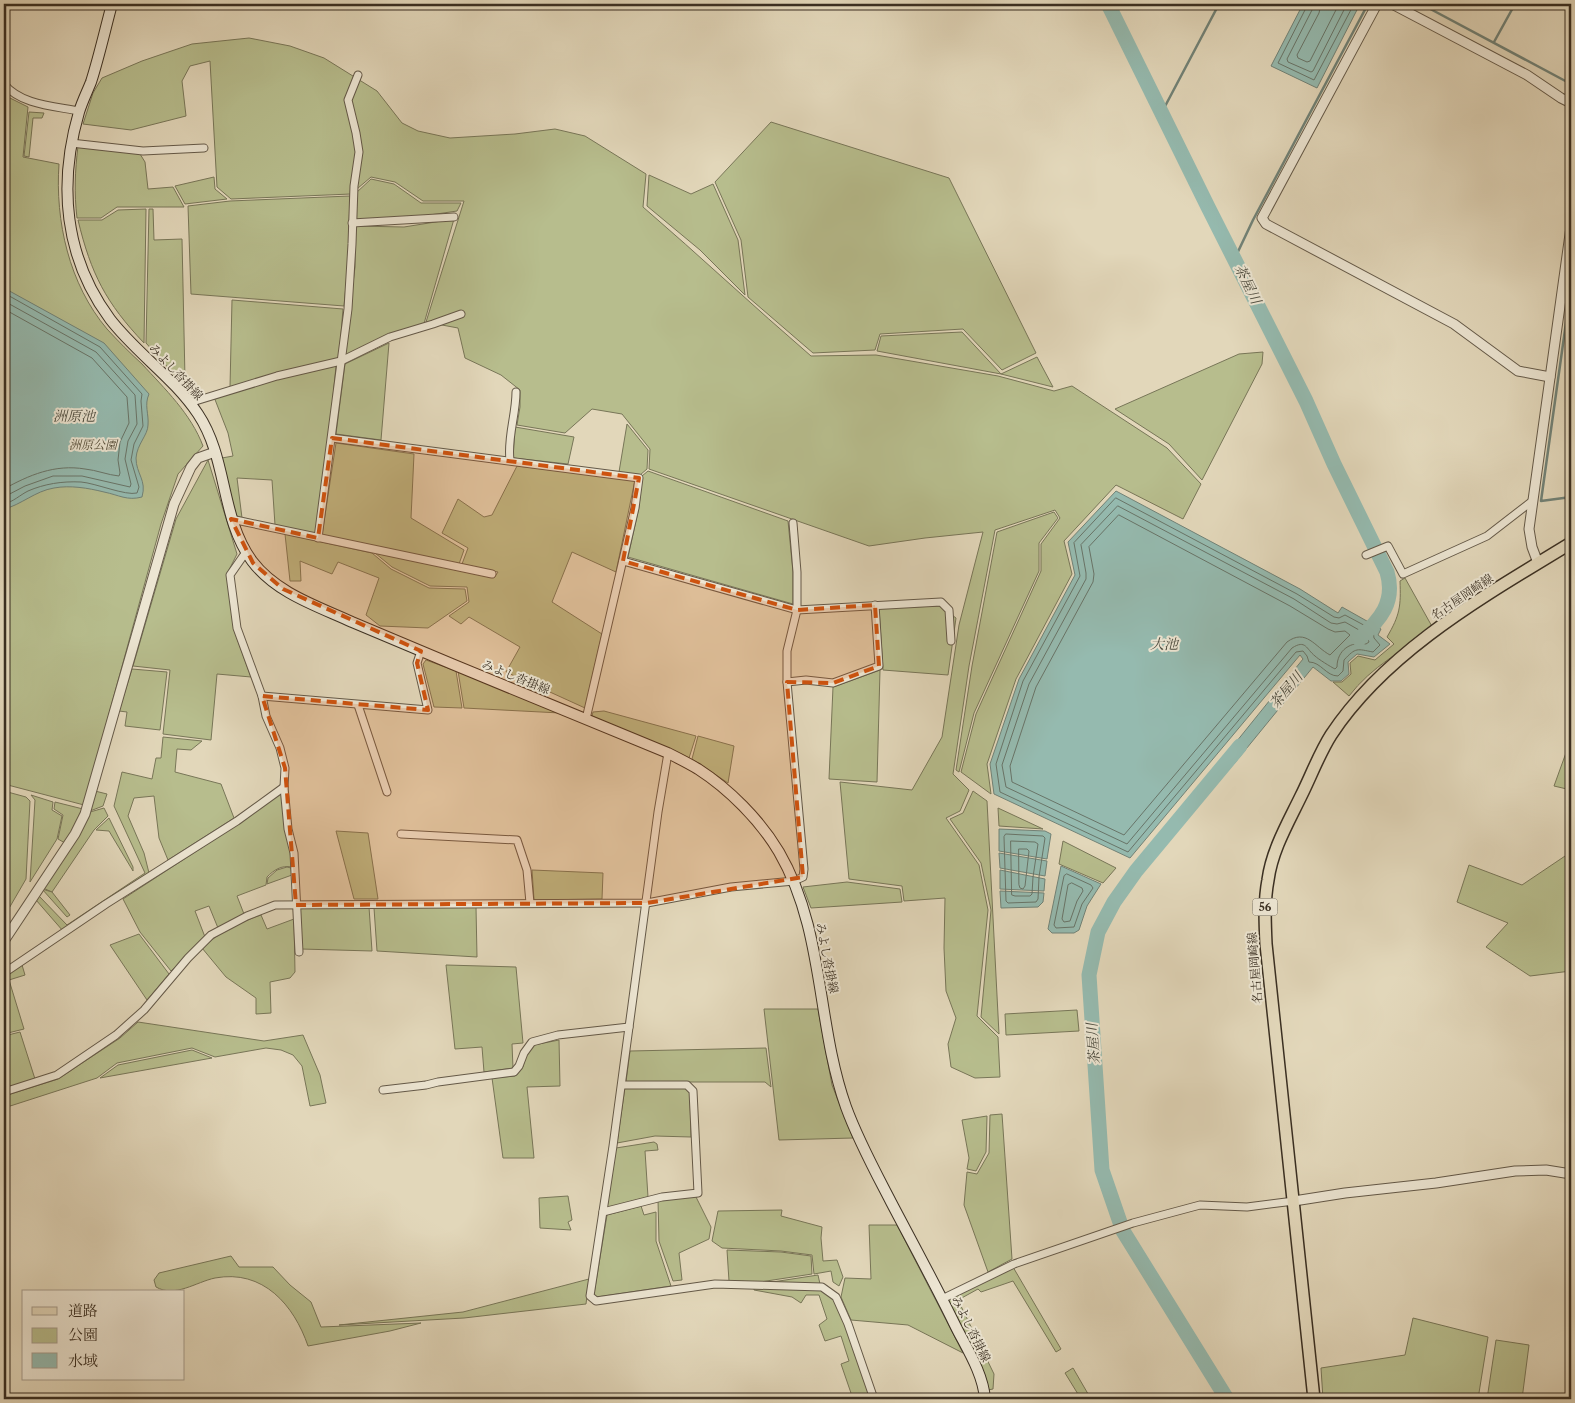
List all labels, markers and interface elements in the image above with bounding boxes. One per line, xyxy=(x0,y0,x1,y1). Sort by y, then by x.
water label: 茶屋川 xyxy=(1231,261,1266,309)
street label: みよし沓掛線 xyxy=(146,340,206,403)
water label: 洲原池 xyxy=(53,407,97,425)
park label: 洲原公園 xyxy=(69,437,119,452)
street label: 名古屋岡崎線 xyxy=(1428,570,1496,623)
water label: 大池 xyxy=(1150,635,1180,653)
street label: みよし沓掛線 xyxy=(480,656,552,697)
water label: 茶屋川 xyxy=(1266,667,1308,712)
road number: 56 xyxy=(1252,899,1278,916)
street label: みよし沓掛線 xyxy=(813,921,842,995)
street label: 名古屋岡崎線 xyxy=(1244,932,1265,1005)
water label: 茶屋川 xyxy=(1082,1020,1103,1066)
legend xyxy=(22,1290,185,1380)
street label: みよし沓掛線 xyxy=(949,1293,994,1364)
text: 道路 xyxy=(68,1301,98,1320)
text: 公園 xyxy=(68,1325,98,1344)
text: 水域 xyxy=(68,1351,98,1370)

